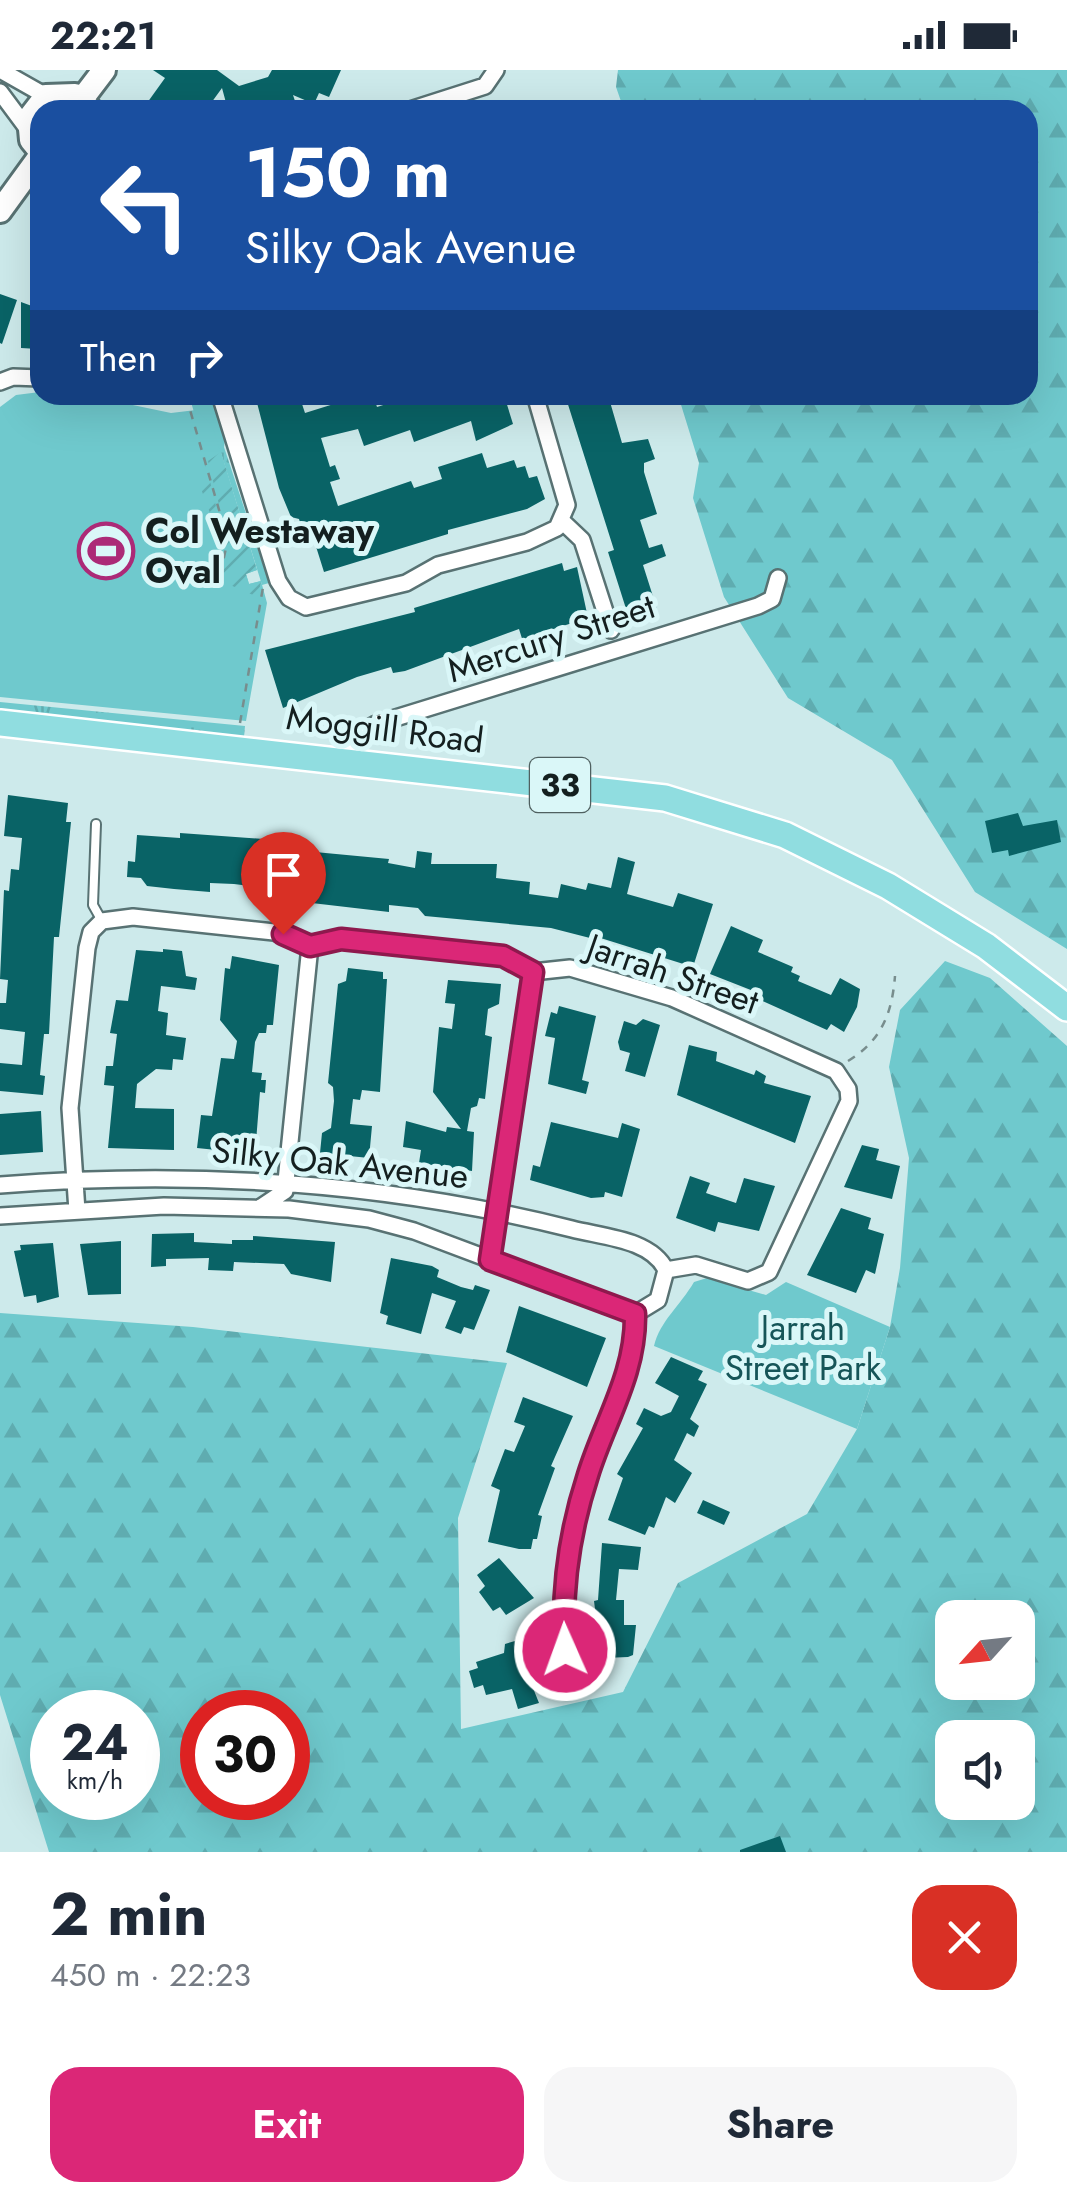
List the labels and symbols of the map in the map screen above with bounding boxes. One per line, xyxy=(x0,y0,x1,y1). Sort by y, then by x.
place label: Col Westaway Oval xyxy=(145,506,375,596)
sports icon: Col Westaway Oval xyxy=(76,521,136,581)
street label: Mercury Street xyxy=(441,581,662,695)
street label: Moggill Road xyxy=(283,692,487,766)
road number: 33 xyxy=(530,758,590,812)
pin xyxy=(241,832,326,935)
street label: Jarrah Street xyxy=(577,920,766,1027)
street label: Silky Oak Avenue xyxy=(209,1125,471,1201)
park label: Jarrah Street Park xyxy=(725,1303,882,1393)
position arrow xyxy=(513,1598,617,1702)
north arrow xyxy=(935,1600,1035,1700)
speed limit sign: 30 xyxy=(180,1690,310,1820)

